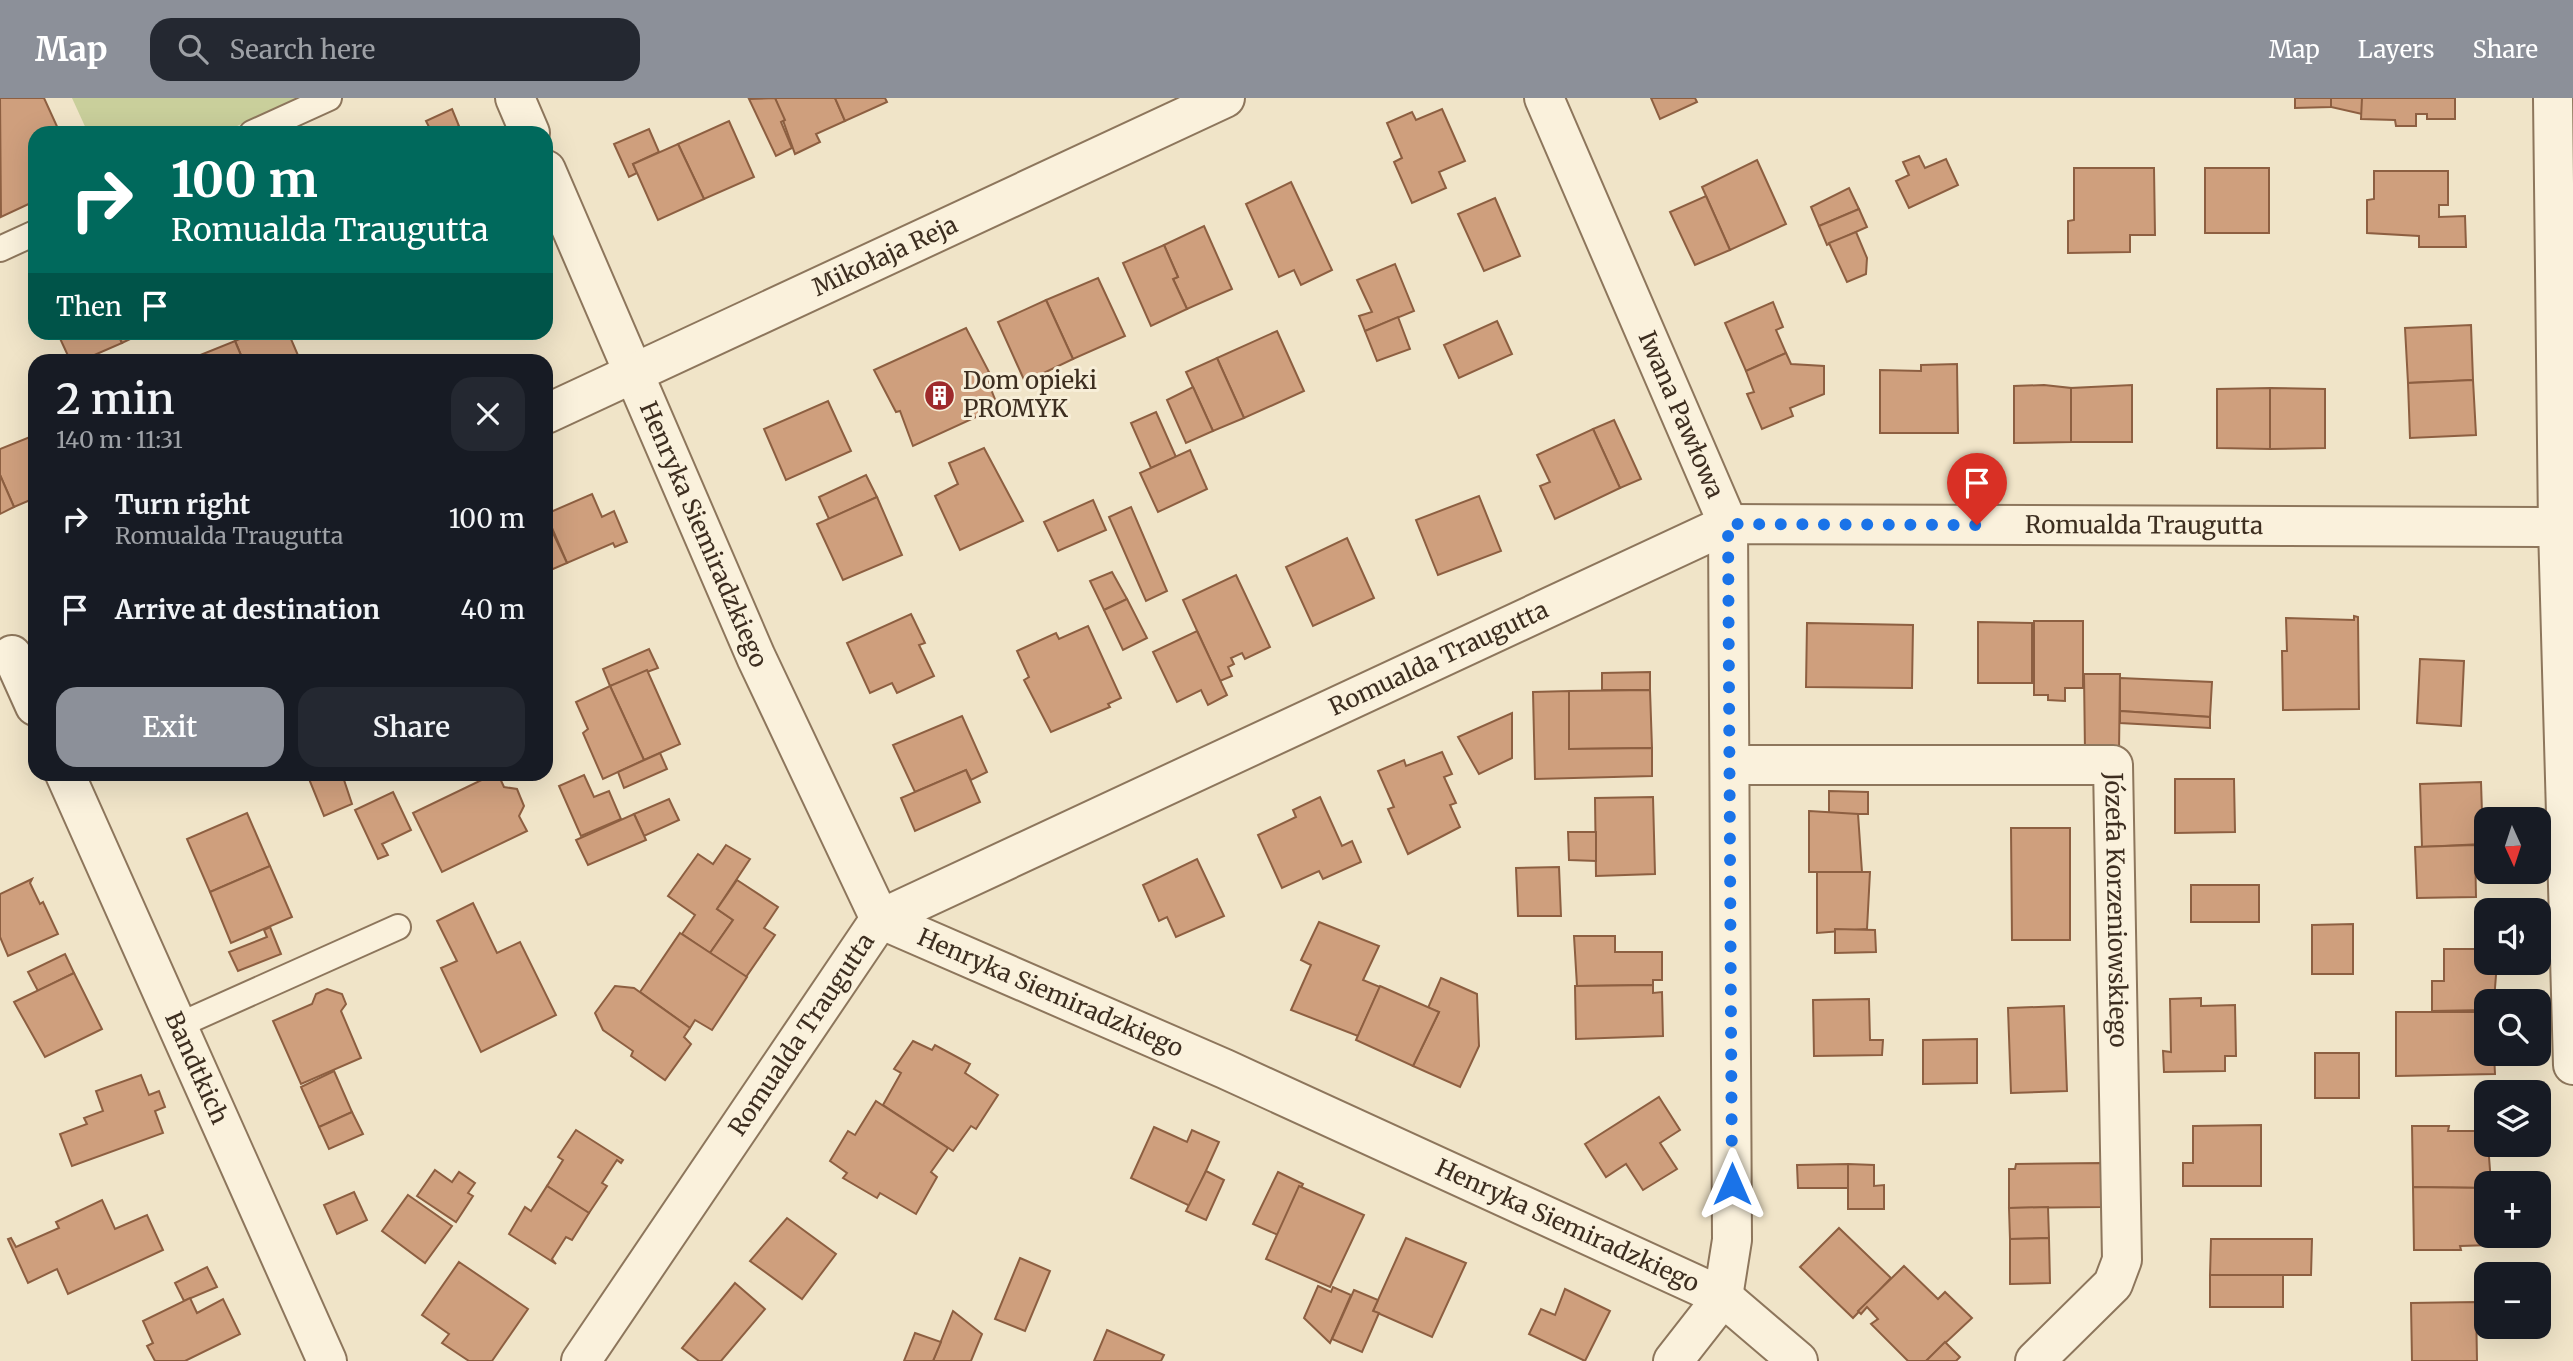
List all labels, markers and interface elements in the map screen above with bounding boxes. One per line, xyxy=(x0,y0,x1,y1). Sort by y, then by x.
search box xyxy=(150,18,640,81)
text: Map xyxy=(35,29,108,70)
icon: search xyxy=(174,30,212,68)
text: Search here xyxy=(230,33,375,66)
text: Map xyxy=(2269,34,2320,65)
text: Layers xyxy=(2358,34,2434,65)
text: Share xyxy=(2472,34,2538,65)
text: 100 m xyxy=(171,149,318,210)
icon: right xyxy=(56,154,147,245)
street label: Mikołaja Reja xyxy=(807,209,962,303)
text: Romualda Traugutta xyxy=(171,210,489,250)
icon: arrive xyxy=(136,287,174,325)
text: Then xyxy=(56,290,122,323)
street label: Iwana Pawłowa xyxy=(1632,326,1731,503)
place label: Dom opieki PROMYK xyxy=(963,365,1097,424)
text: 2 min xyxy=(56,373,175,425)
button: close xyxy=(451,377,525,451)
building icon: Dom opieki PROMYK xyxy=(923,378,957,412)
street label: Henryka Siemiradzkiego xyxy=(633,397,775,672)
text: 140 m · 11:31 xyxy=(56,425,183,454)
pin xyxy=(1947,453,2007,525)
icon: arrive xyxy=(1958,464,1996,502)
text: Turn right xyxy=(115,488,250,521)
icon: right xyxy=(56,500,94,538)
text: 100 m xyxy=(449,502,525,535)
street label: Romualda Traugutta xyxy=(2025,509,2263,541)
text: Romualda Traugutta xyxy=(115,521,343,550)
icon: arrive xyxy=(56,591,94,629)
text: Arrive at destination xyxy=(115,593,380,626)
text: 40 m xyxy=(461,593,525,626)
street label: Romualda Traugutta xyxy=(1324,594,1553,723)
button: Exit xyxy=(56,687,284,767)
button: Share xyxy=(298,687,525,767)
street label: Józefa Korzeniowskiego xyxy=(2098,771,2134,1048)
north arrow xyxy=(2474,807,2552,884)
map controls xyxy=(2474,807,2551,1339)
button: sound xyxy=(2474,898,2551,975)
street label: Henryka Siemiradzkiego xyxy=(913,921,1188,1064)
street label: Romualda Traugutta xyxy=(722,927,881,1142)
button: search xyxy=(2474,989,2551,1066)
street label: Bandtkich xyxy=(158,1007,235,1129)
button: layers xyxy=(2474,1080,2551,1157)
position arrow xyxy=(1695,1147,1769,1221)
street label: Henryka Siemiradzkiego xyxy=(1431,1152,1704,1299)
button: + xyxy=(2474,1171,2551,1248)
button: − xyxy=(2474,1262,2551,1339)

